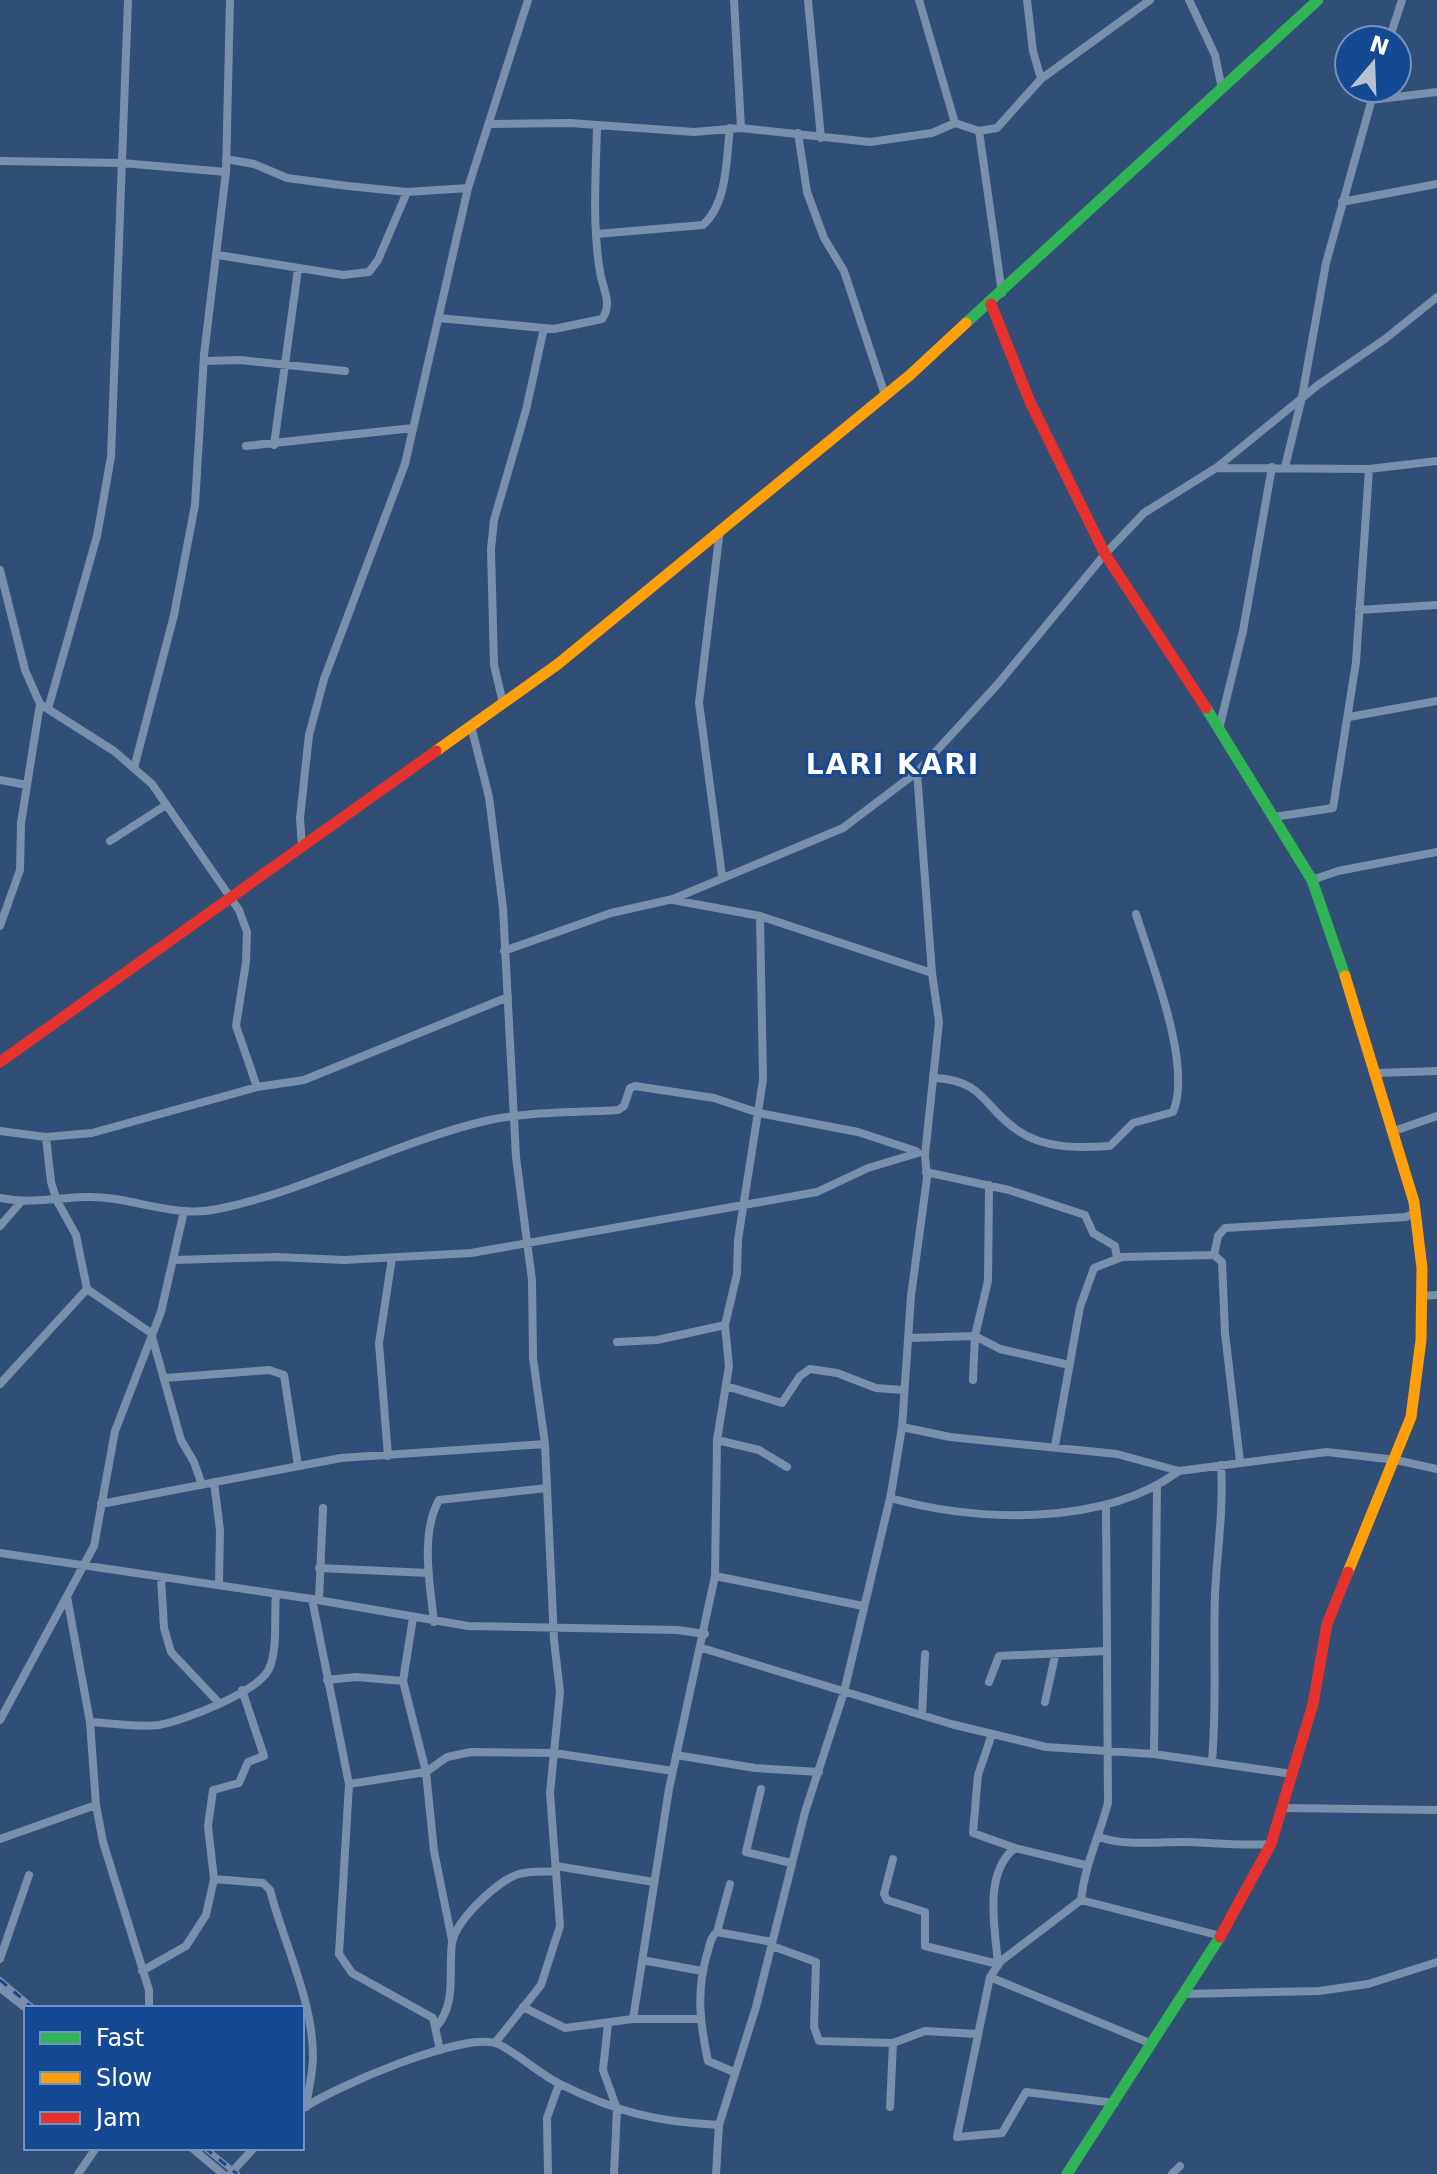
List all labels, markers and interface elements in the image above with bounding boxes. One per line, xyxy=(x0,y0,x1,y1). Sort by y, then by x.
north arrow xyxy=(1333,24,1413,104)
text: N xyxy=(1367,31,1392,60)
district label: LARI KARI xyxy=(806,748,980,781)
legend xyxy=(24,2006,304,2150)
text: Fast xyxy=(96,2024,144,2052)
text: Slow xyxy=(96,2064,152,2092)
text: Jam xyxy=(94,2104,141,2132)

